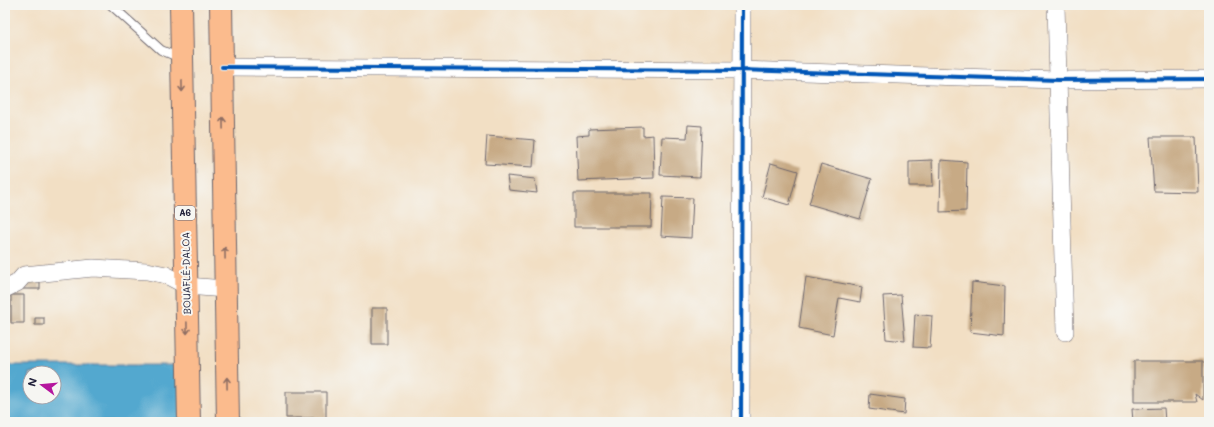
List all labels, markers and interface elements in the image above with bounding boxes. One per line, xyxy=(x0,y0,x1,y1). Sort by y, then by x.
one-way arrow xyxy=(178,79,186,92)
one-way arrow xyxy=(219,117,227,130)
road number: A6 xyxy=(175,206,195,220)
street label: BOUAFLÉ-DALOA xyxy=(178,232,194,314)
one-way arrow xyxy=(221,247,229,260)
one-way arrow xyxy=(184,321,191,334)
north arrow xyxy=(22,365,62,405)
text: N xyxy=(24,376,40,388)
one-way arrow xyxy=(223,377,231,390)

